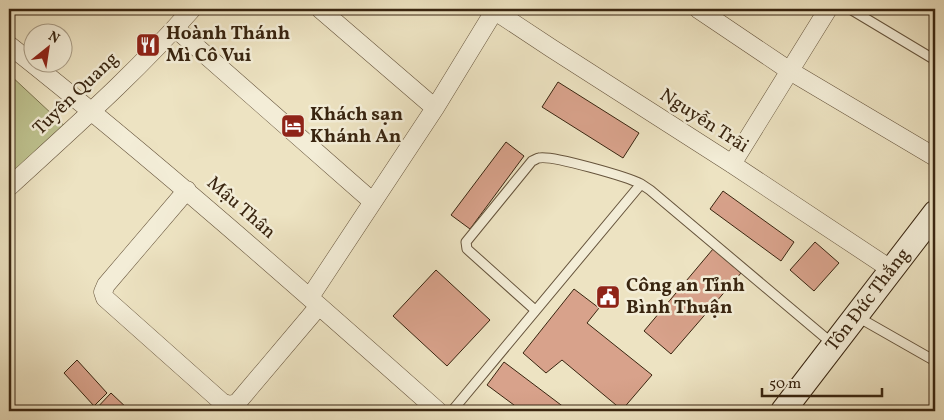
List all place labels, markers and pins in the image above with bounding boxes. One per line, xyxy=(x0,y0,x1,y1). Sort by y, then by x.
place label: Hoành Thánh Mì Cô Vui xyxy=(166,21,290,69)
restaurant icon: Hoành Thánh Mì Cô Vui xyxy=(135,32,161,58)
place label: Khách sạn Khánh An xyxy=(310,102,403,150)
hotel icon: Khách sạn Khánh An xyxy=(280,113,306,139)
place label: Công an Tỉnh Bình Thuận xyxy=(626,273,745,321)
public building icon: Công an Tỉnh Bình Thuận xyxy=(595,284,621,310)

